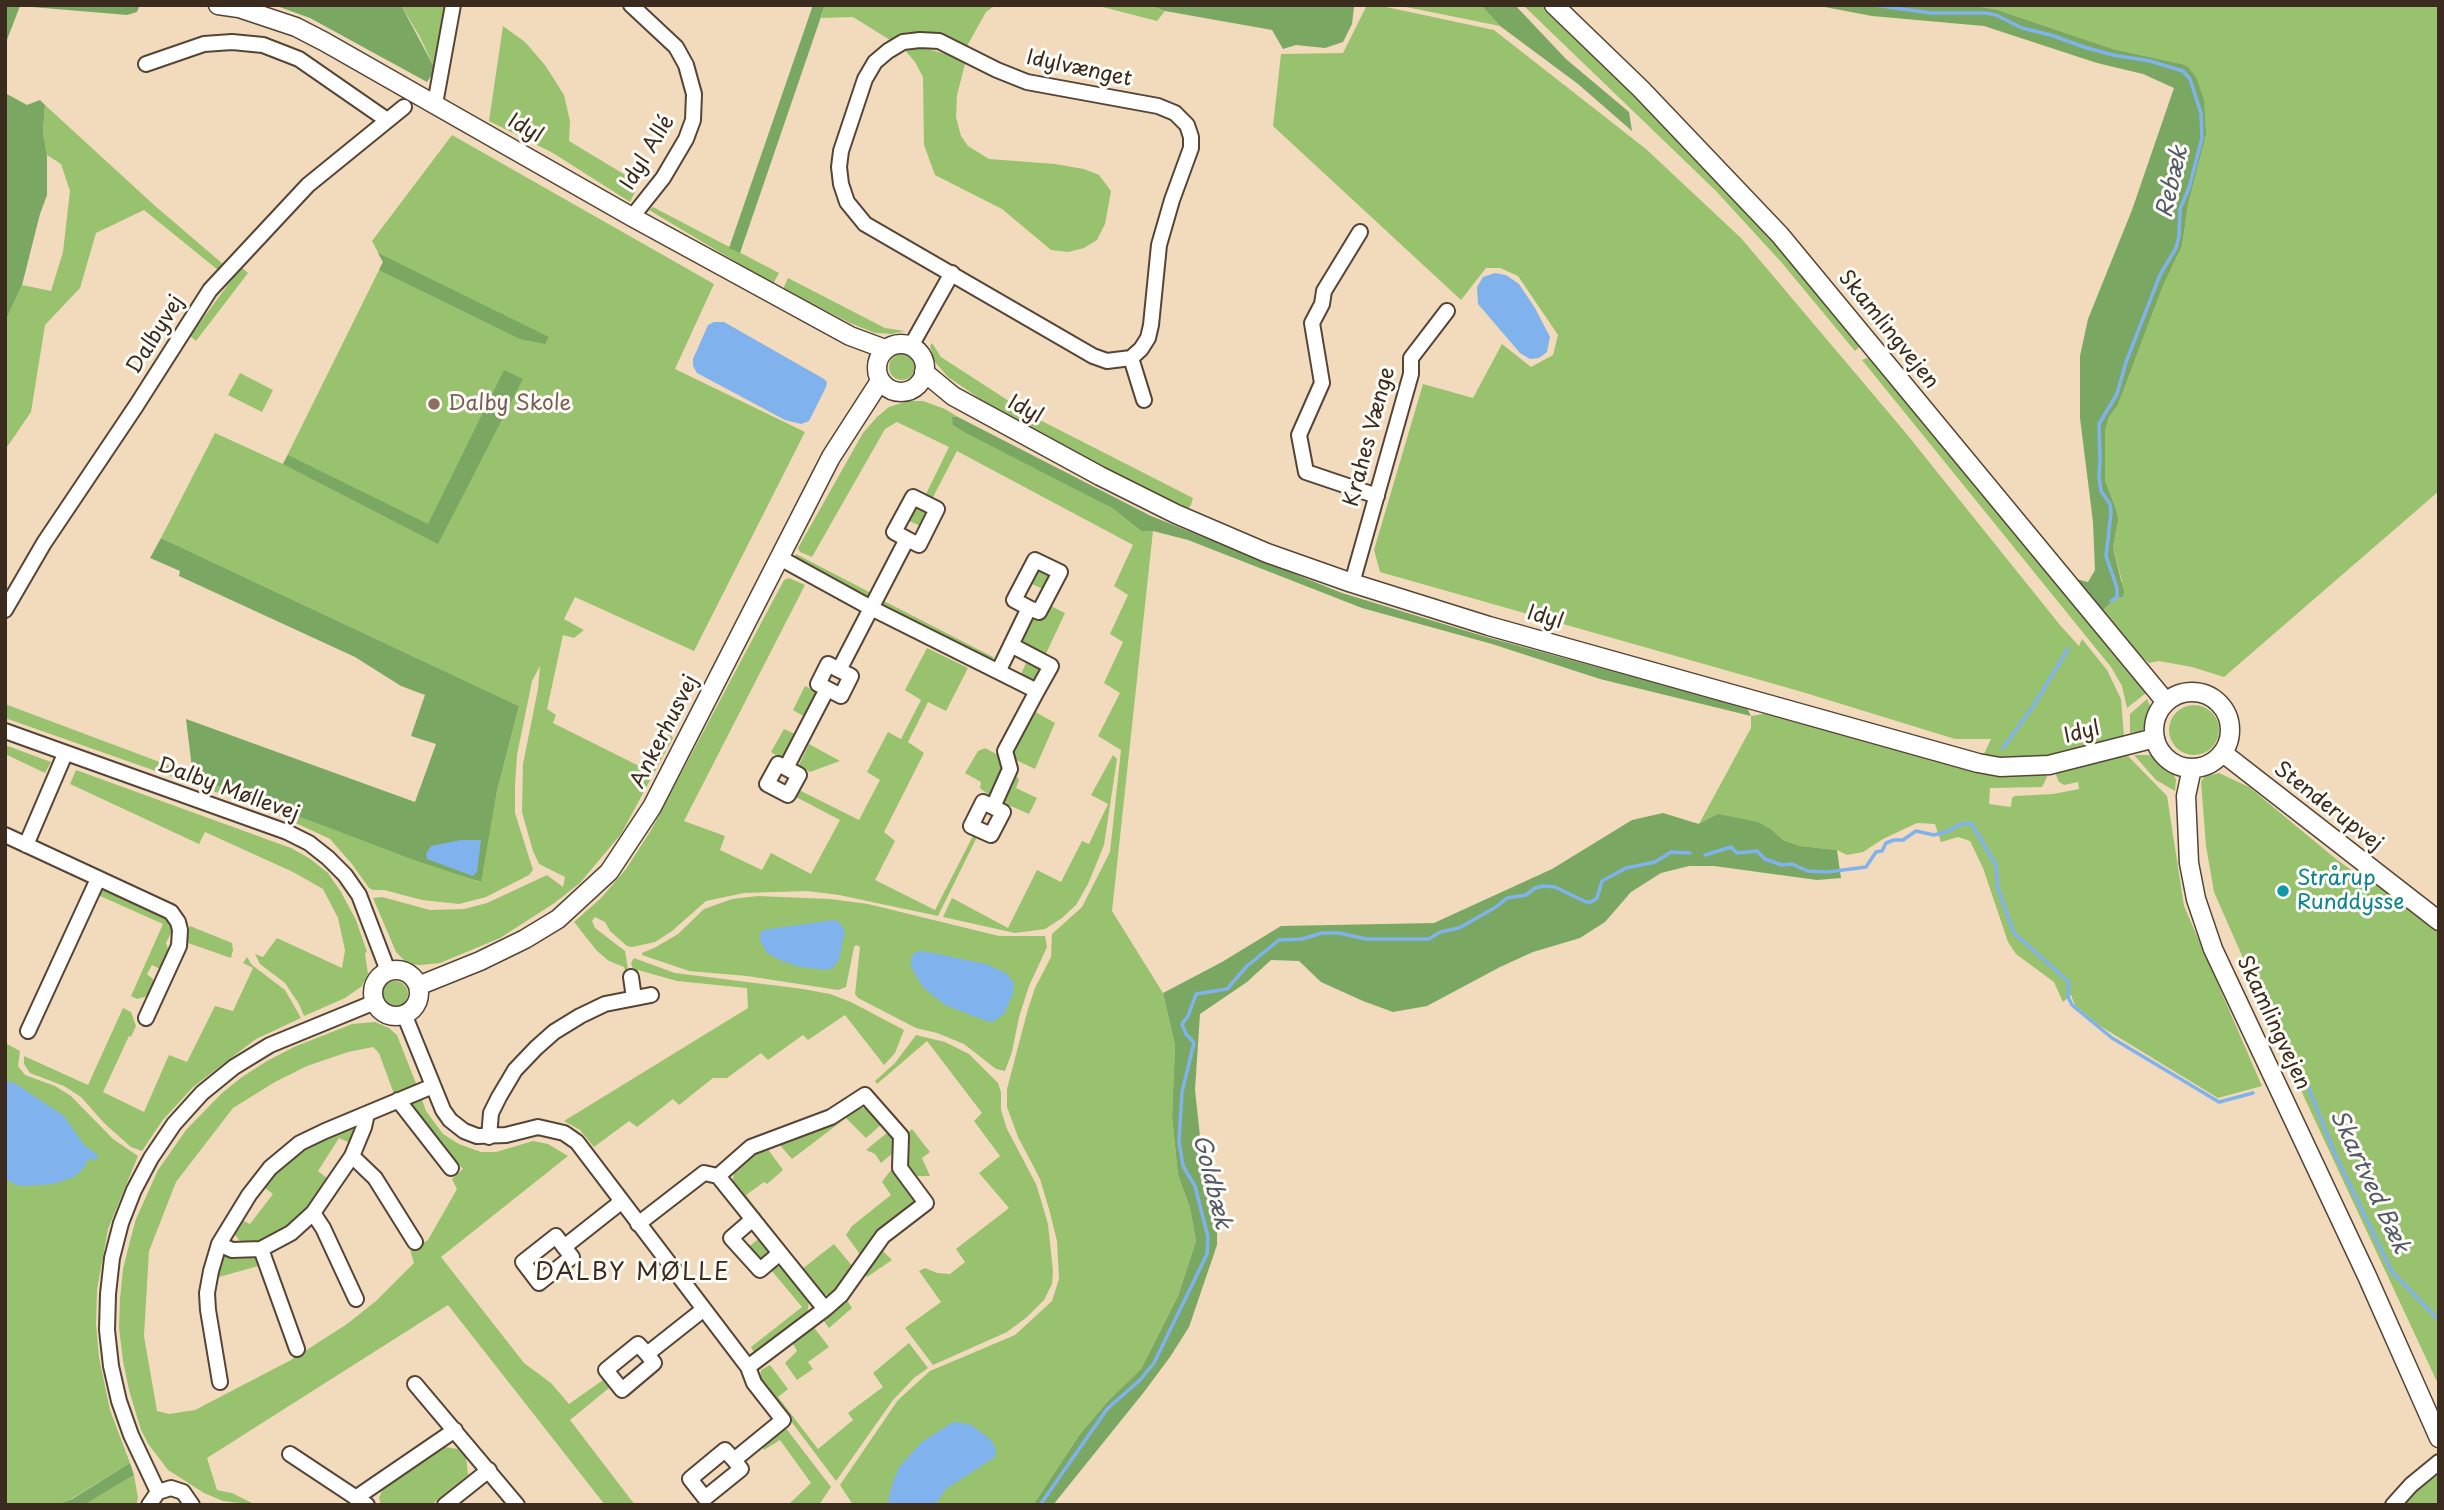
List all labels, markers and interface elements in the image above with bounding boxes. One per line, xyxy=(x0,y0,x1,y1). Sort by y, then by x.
street label: Idylvænget xyxy=(1024,45,1134,93)
street label: Idyl xyxy=(503,109,547,149)
street label: Idyl Allé xyxy=(616,111,680,195)
water label: Rebæk xyxy=(2151,143,2195,221)
street label: Skamlingvejen xyxy=(1833,266,1943,394)
street label: Dalbyvej xyxy=(122,291,190,379)
street label: Krahes Vænge xyxy=(1339,365,1401,509)
street label: Idyl xyxy=(1003,390,1047,430)
place label: Dalby Skole xyxy=(448,391,571,417)
marker: Dalby Skole xyxy=(426,396,442,412)
street label: Idyl xyxy=(1524,601,1566,635)
street label: Ankerhusvej xyxy=(626,671,704,793)
street label: Idyl xyxy=(2061,716,2103,750)
street label: Dalby Møllevej xyxy=(154,753,302,827)
street label: Stenderupvej xyxy=(2269,757,2387,857)
place label: Strårup Runddysse xyxy=(2297,866,2404,916)
marker: Strårup Runddysse xyxy=(2275,883,2291,899)
street label: Skamlingvejen xyxy=(2231,952,2315,1094)
water label: Skartved Bæk xyxy=(2324,1106,2414,1258)
water label: Goldbæk xyxy=(1186,1132,1236,1232)
district label: DALBY MØLLE xyxy=(537,1259,729,1287)

